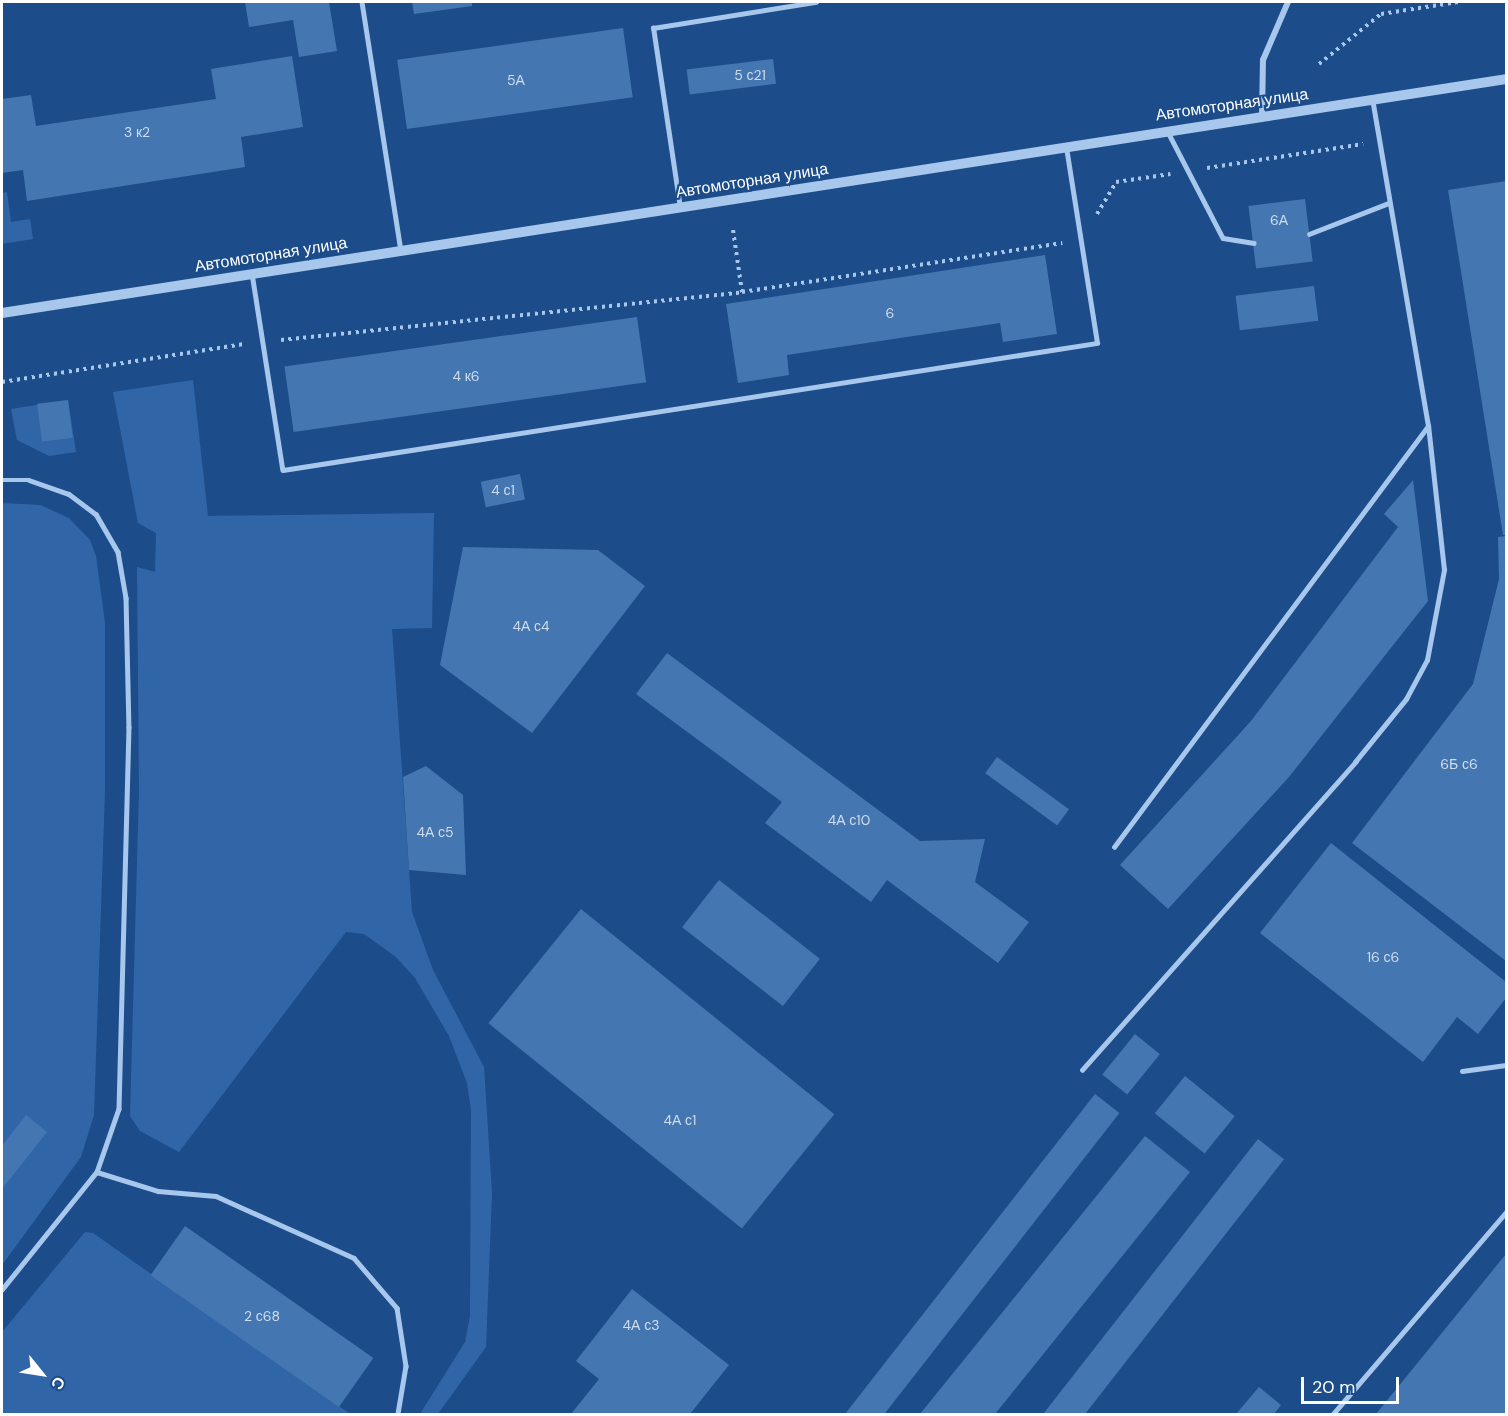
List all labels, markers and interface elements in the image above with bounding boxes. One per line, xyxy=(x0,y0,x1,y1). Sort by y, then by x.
house number: 5 с21 xyxy=(734,67,766,83)
house number: 5А xyxy=(507,72,525,88)
street label: Автомоторная улица xyxy=(1154,85,1310,125)
house number: 3 к2 xyxy=(124,124,150,140)
street label: Автомоторная улица xyxy=(674,159,830,203)
house number: 6А xyxy=(1270,212,1288,228)
street label: Автомоторная улица xyxy=(193,233,349,277)
house number: 6 xyxy=(886,305,894,321)
house number: 4 к6 xyxy=(452,368,480,384)
house number: 4 с1 xyxy=(491,482,515,498)
house number: 4А с4 xyxy=(512,618,550,634)
house number: 6Б с6 xyxy=(1440,756,1478,772)
house number: 4А с10 xyxy=(828,812,870,828)
house number: 4А с5 xyxy=(416,824,454,840)
house number: 16 с6 xyxy=(1367,949,1399,965)
house number: 4А с1 xyxy=(664,1112,696,1128)
house number: 2 с68 xyxy=(244,1308,280,1324)
house number: 4А с3 xyxy=(623,1317,659,1333)
north arrow xyxy=(12,1344,72,1404)
scale bar xyxy=(1304,1365,1402,1403)
text: С xyxy=(46,1373,70,1394)
text: 20 m xyxy=(1312,1375,1355,1399)

